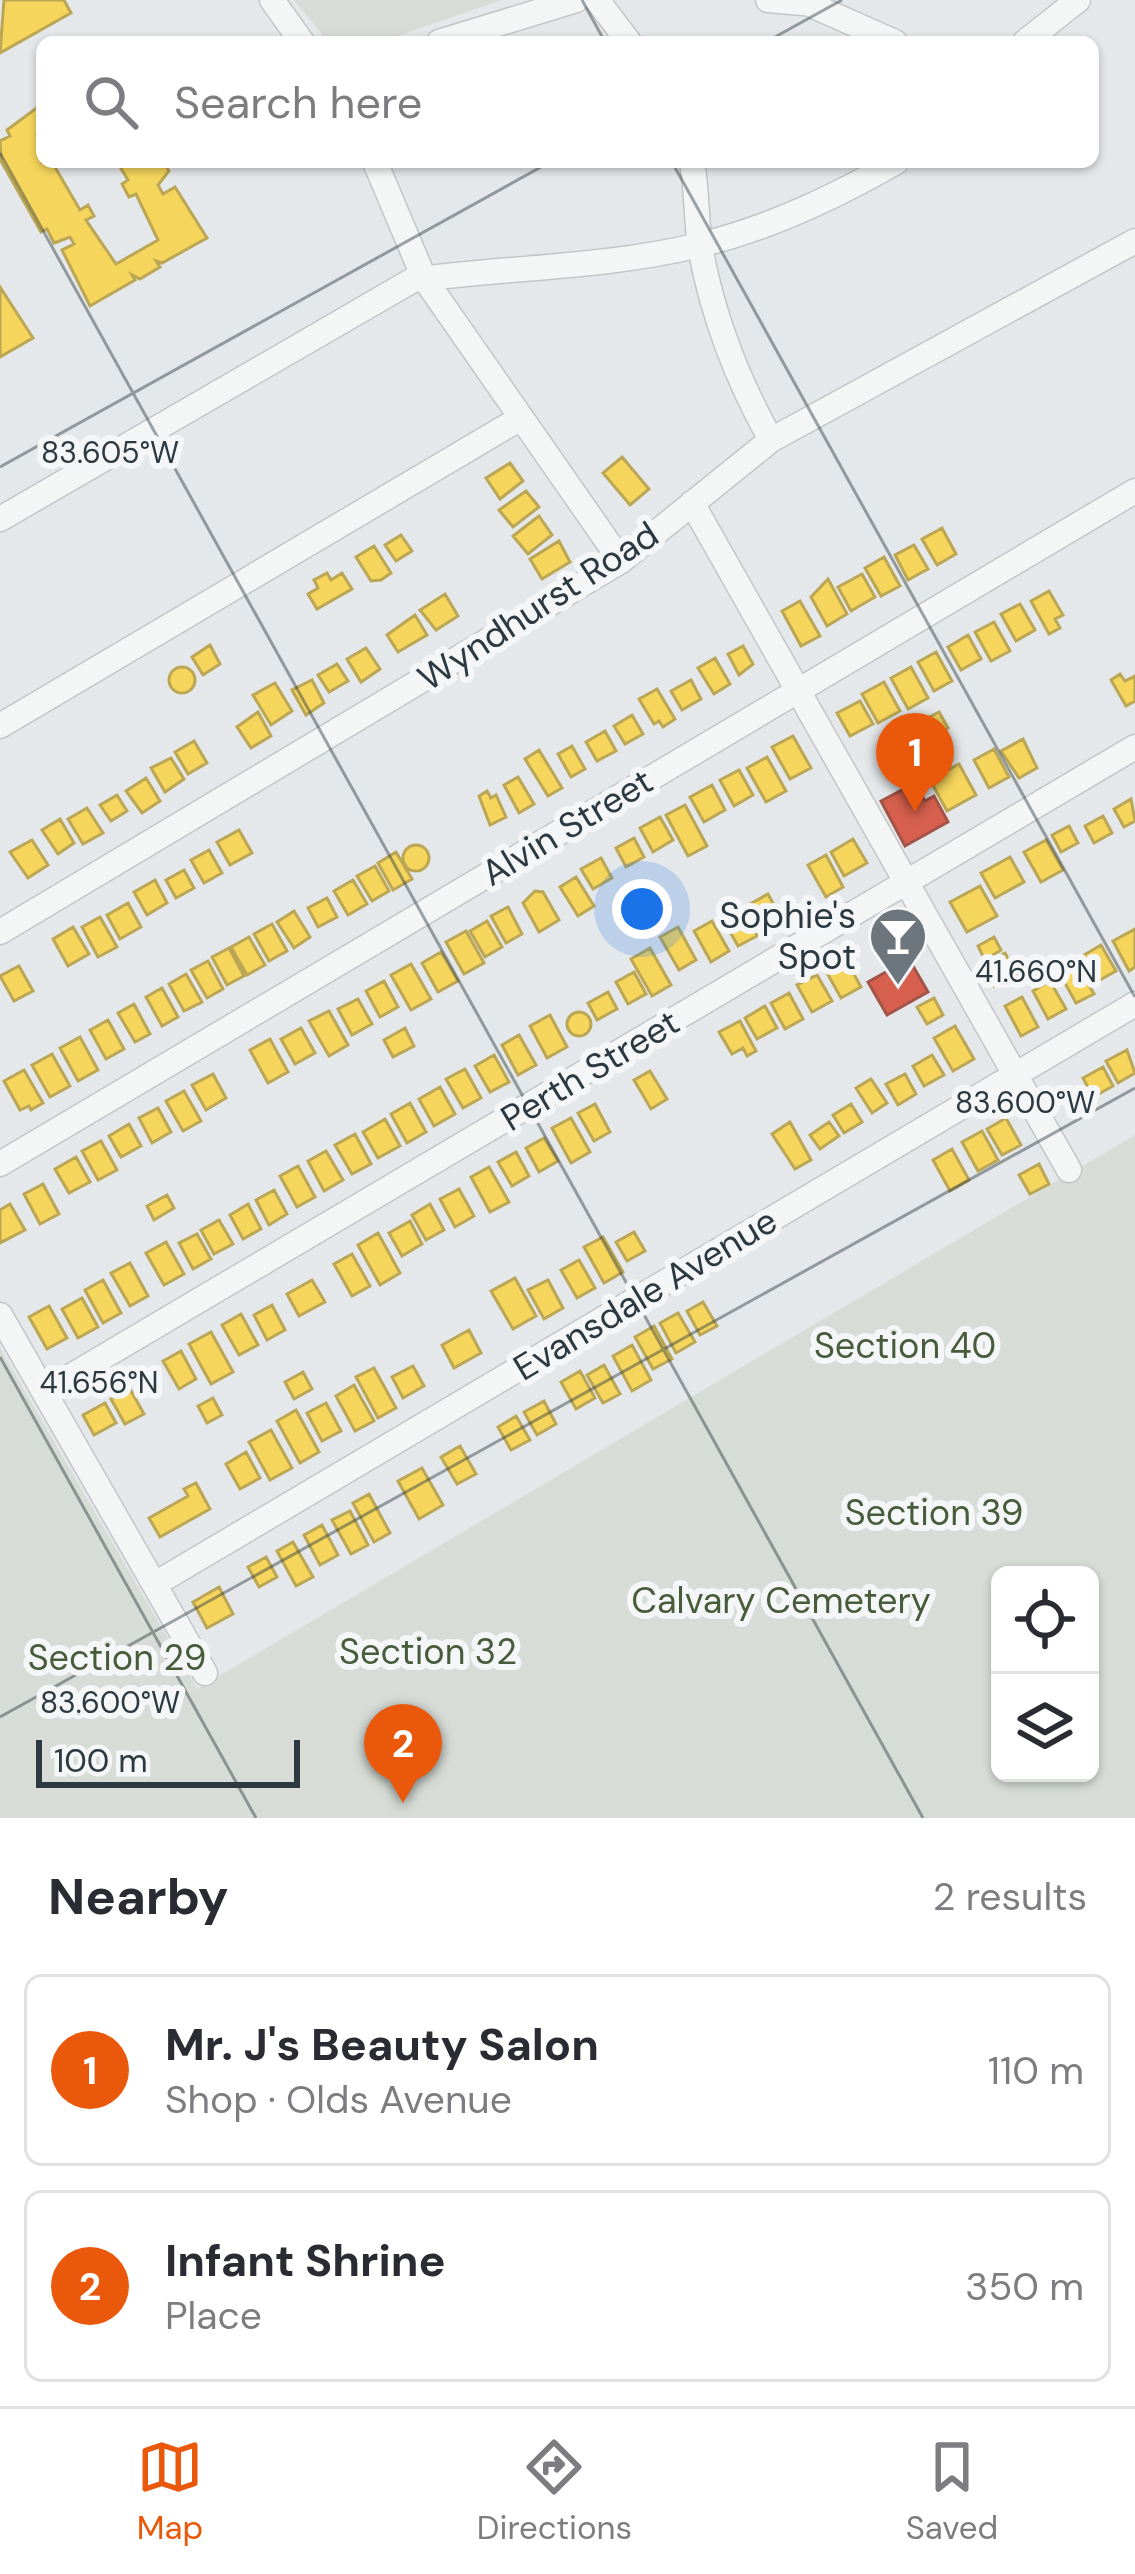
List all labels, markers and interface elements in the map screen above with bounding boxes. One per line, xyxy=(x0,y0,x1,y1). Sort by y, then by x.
search box xyxy=(36,36,1099,168)
icon: search xyxy=(78,69,144,135)
text: Search here xyxy=(174,73,422,132)
text: 83.605°W xyxy=(41,433,179,472)
street label: Wyndhurst Road xyxy=(409,511,667,701)
pin: 1 xyxy=(876,713,954,812)
street label: Alvin Street xyxy=(473,757,661,897)
your location xyxy=(612,879,672,939)
place label: Sophie's Spot xyxy=(719,892,856,980)
bar icon: Sophie's Spot xyxy=(867,905,929,987)
text: 41.660°N xyxy=(975,952,1097,991)
street label: Perth Street xyxy=(492,998,688,1142)
text: 83.600°W xyxy=(955,1083,1095,1122)
street label: Evansdale Avenue xyxy=(505,1197,785,1391)
park label: Section 40 xyxy=(814,1322,996,1369)
text: 41.656°N xyxy=(39,1363,159,1402)
park label: Section 39 xyxy=(845,1489,1023,1536)
map controls xyxy=(991,1566,1099,1782)
button: locate xyxy=(991,1566,1099,1674)
park label: Calvary Cemetery xyxy=(631,1577,931,1624)
park label: Section 32 xyxy=(339,1628,517,1675)
park label: Section 29 xyxy=(28,1634,206,1681)
button: layers xyxy=(991,1674,1099,1782)
text: 83.600°W xyxy=(40,1683,180,1722)
pin: 2 xyxy=(364,1704,442,1803)
scale bar xyxy=(36,1734,300,1787)
text: 100 m xyxy=(54,1739,148,1782)
text: Nearby xyxy=(48,1863,229,1930)
text: 2 results xyxy=(933,1871,1087,1922)
text: Mr. J's Beauty Salon xyxy=(165,2015,599,2074)
text: 1 xyxy=(83,2045,97,2096)
text: 110 m xyxy=(988,2045,1084,2096)
text: Shop · Olds Avenue xyxy=(165,2074,512,2125)
text: Infant Shrine xyxy=(165,2231,446,2290)
text: 2 xyxy=(79,2261,101,2312)
text: 350 m xyxy=(965,2261,1084,2312)
text: Place xyxy=(165,2290,262,2341)
tab: Map xyxy=(137,2434,203,2549)
tab: Directions xyxy=(477,2434,632,2549)
tab: Saved xyxy=(906,2434,998,2549)

